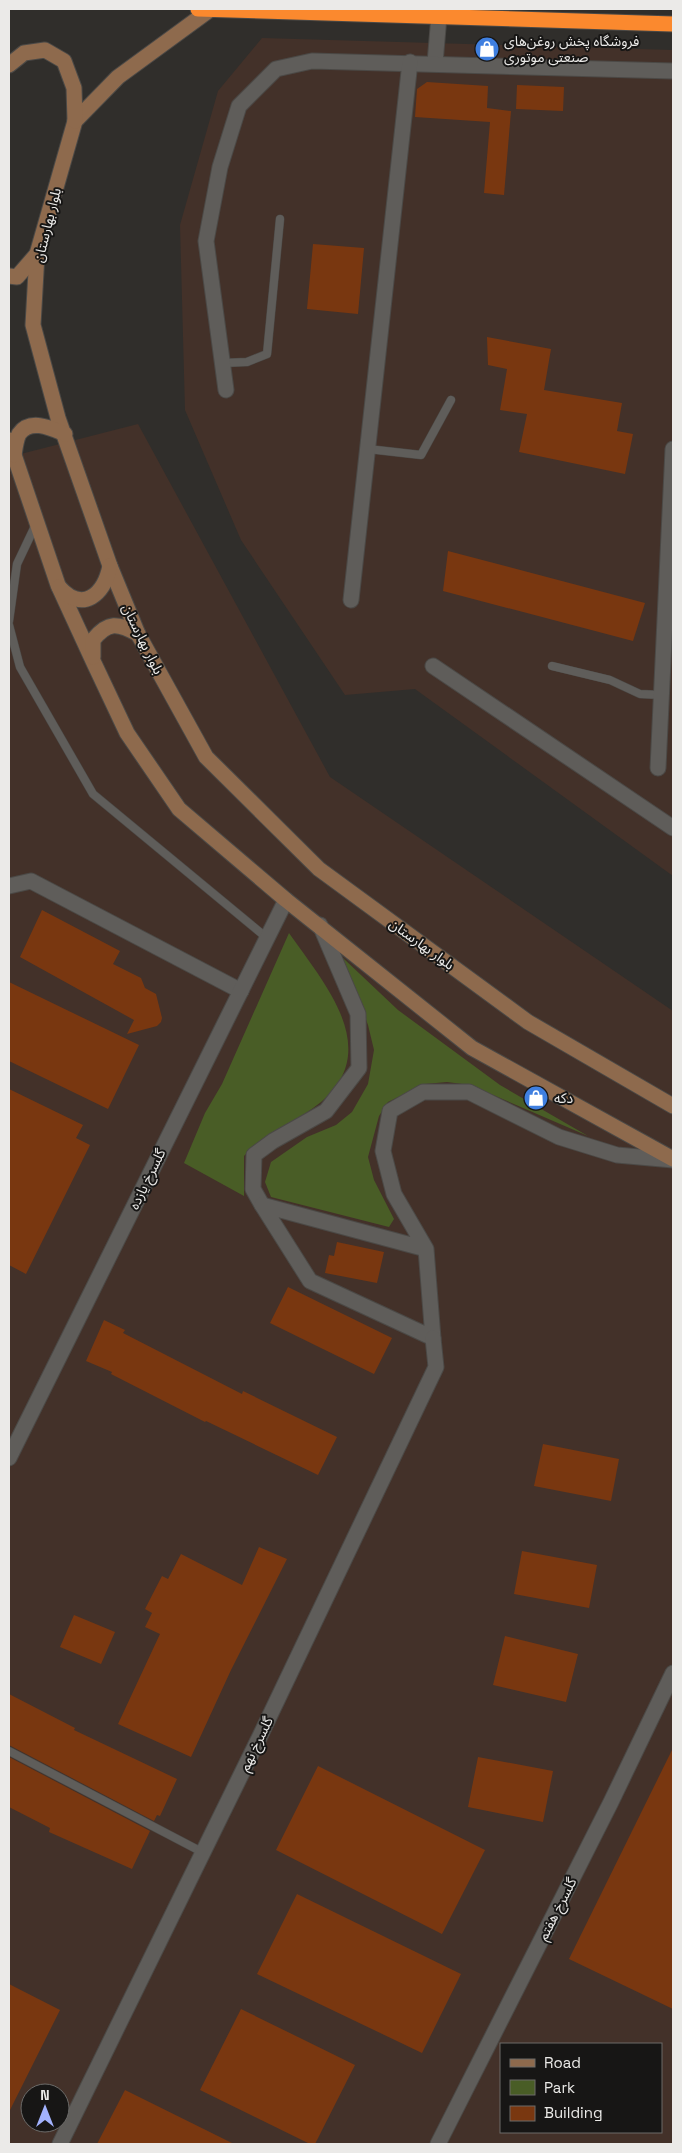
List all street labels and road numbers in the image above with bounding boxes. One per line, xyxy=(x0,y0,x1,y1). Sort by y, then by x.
street label: بلوار بهارستان xyxy=(29,186,65,264)
street label: بلوار بهارستان xyxy=(118,601,168,677)
street label: بلوار بهارستان xyxy=(386,914,458,974)
street label: گلسرخ یازده xyxy=(125,1145,171,1213)
street label: گلسرخ نهم xyxy=(235,1713,279,1775)
street label: گلسرخ هفتم xyxy=(534,1874,582,1944)

